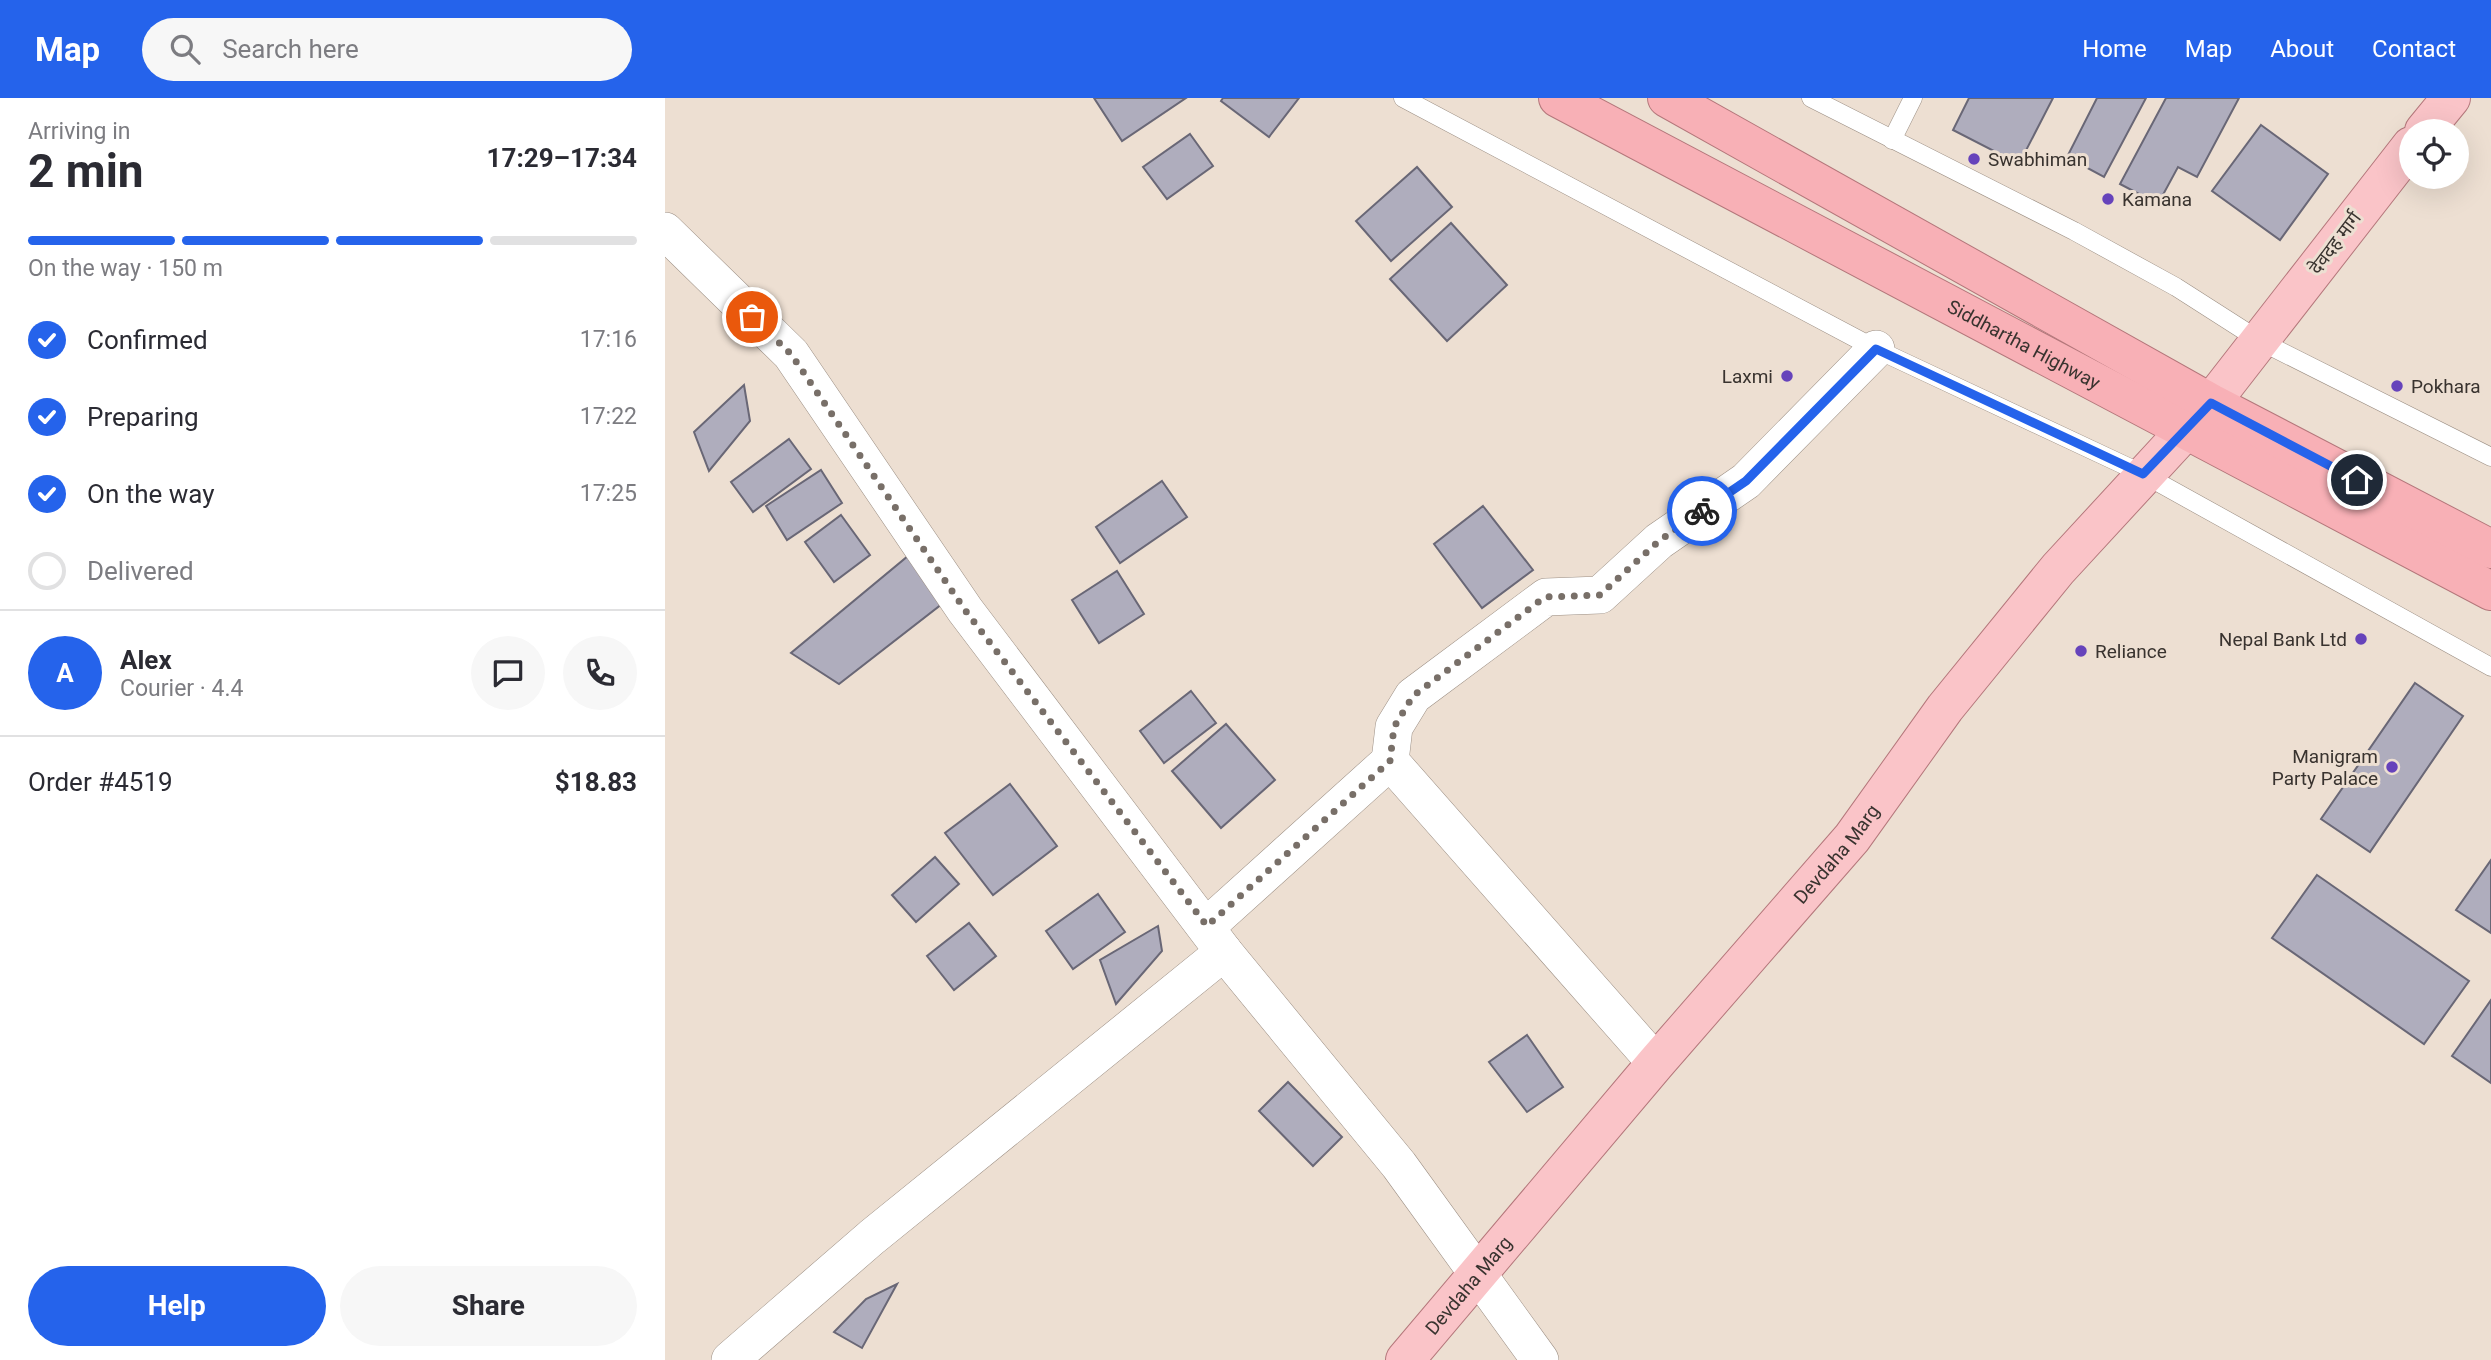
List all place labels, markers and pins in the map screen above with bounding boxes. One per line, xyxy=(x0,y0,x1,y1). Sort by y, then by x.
place label: Swabhiman xyxy=(1988,148,2087,171)
marker: Swabhiman xyxy=(1966,151,1982,167)
place label: Kamana xyxy=(2122,188,2192,211)
marker: Kamana xyxy=(2100,191,2116,207)
pin xyxy=(722,287,782,347)
place label: Laxmi xyxy=(1722,365,1773,388)
marker: Laxmi xyxy=(1779,368,1795,384)
place label: Pokhara xyxy=(2411,375,2481,398)
marker: Pokhara xyxy=(2389,378,2405,394)
pin xyxy=(2327,450,2387,510)
place label: Nepal Bank Ltd xyxy=(2219,628,2347,651)
marker: Nepal Bank Ltd xyxy=(2353,631,2369,647)
place label: Reliance xyxy=(2095,640,2167,663)
marker: Reliance xyxy=(2073,643,2089,659)
place label: Manigram Party Palace xyxy=(2272,745,2378,790)
marker: Manigram Party Palace xyxy=(2384,759,2400,775)

